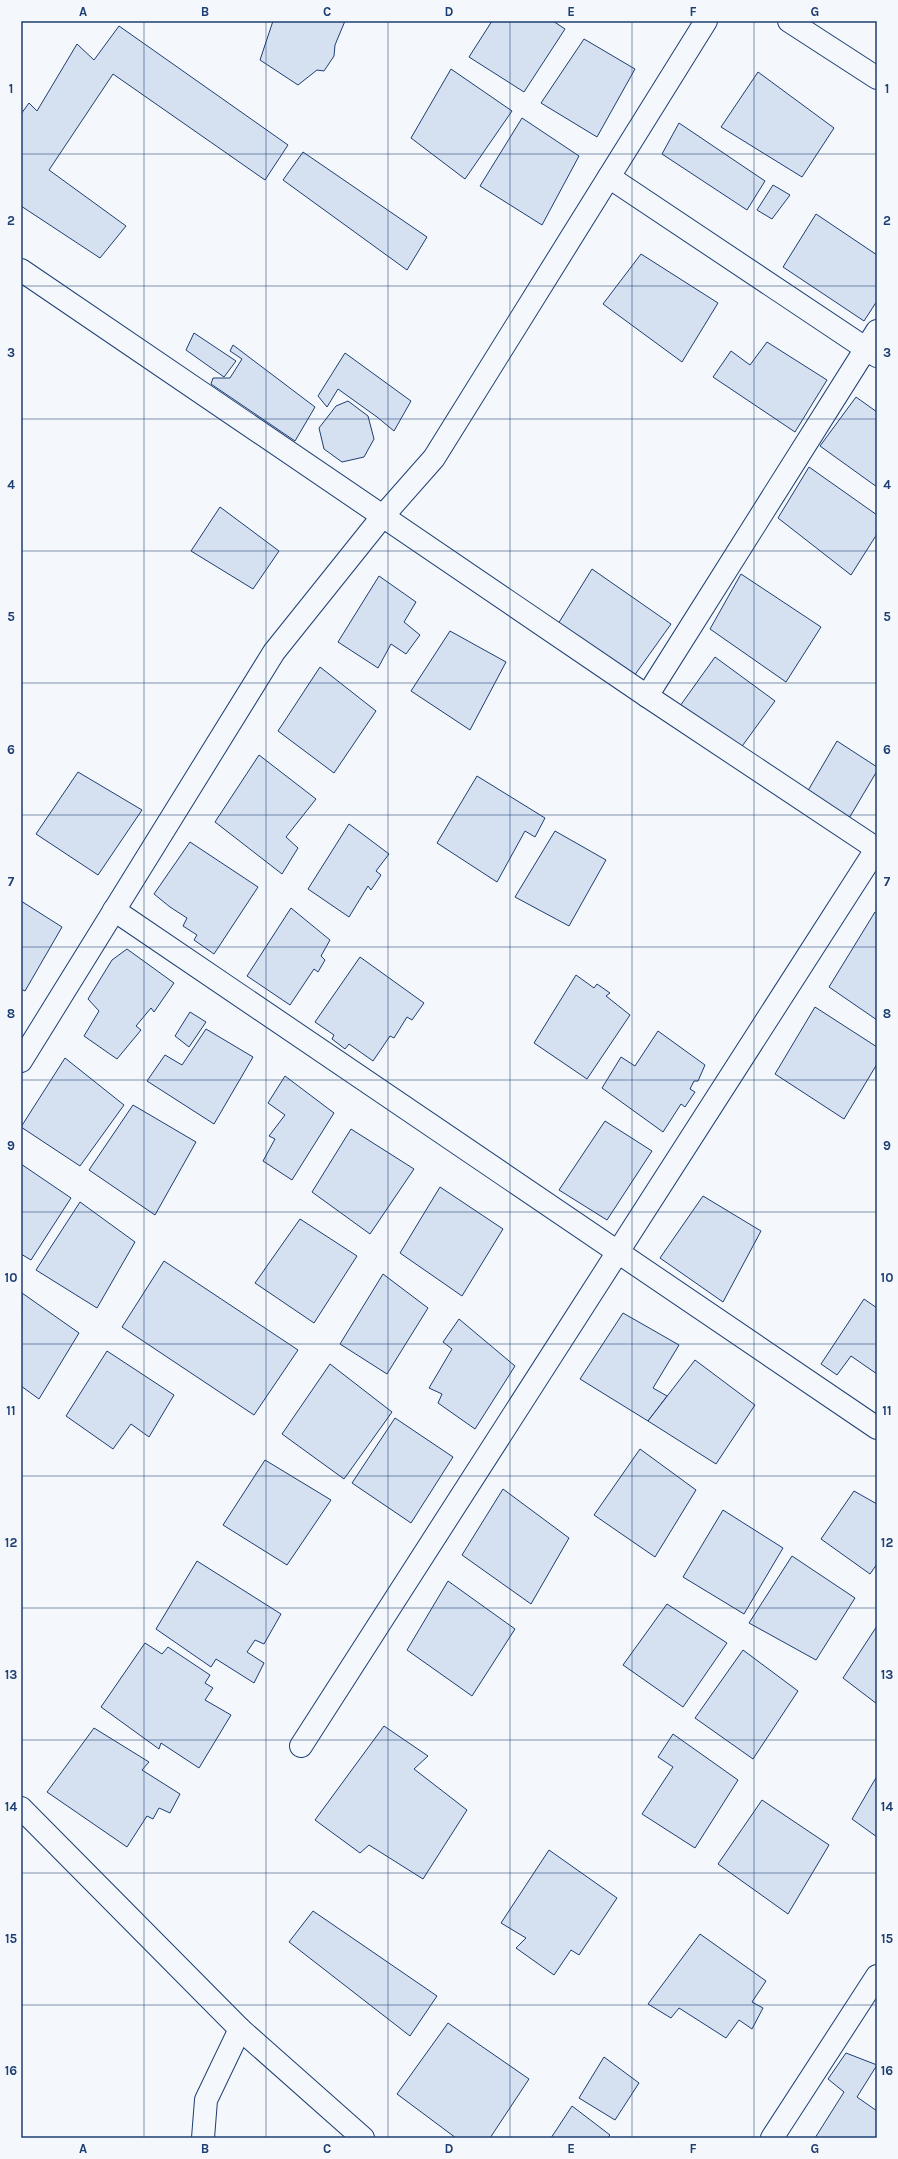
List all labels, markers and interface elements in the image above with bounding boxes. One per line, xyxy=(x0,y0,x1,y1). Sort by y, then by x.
text: A xyxy=(79,4,87,19)
text: B xyxy=(201,4,209,19)
text: C xyxy=(323,4,331,19)
text: D xyxy=(445,4,454,19)
text: E xyxy=(567,4,575,19)
text: F xyxy=(689,4,697,19)
text: G xyxy=(811,4,819,19)
text: 1 xyxy=(9,81,13,96)
text: 1 xyxy=(885,81,889,96)
text: 2 xyxy=(7,213,15,228)
text: 2 xyxy=(883,213,891,228)
text: 3 xyxy=(7,345,15,360)
text: 3 xyxy=(883,345,891,360)
text: 4 xyxy=(7,477,15,492)
text: 4 xyxy=(883,477,891,492)
text: 5 xyxy=(7,609,15,624)
text: 5 xyxy=(883,609,891,624)
text: 6 xyxy=(7,742,15,757)
text: 6 xyxy=(883,742,891,757)
text: 7 xyxy=(8,874,15,889)
text: 7 xyxy=(884,874,891,889)
text: 8 xyxy=(7,1006,15,1021)
text: 8 xyxy=(883,1006,891,1021)
text: 9 xyxy=(7,1138,15,1153)
text: 9 xyxy=(883,1138,891,1153)
text: 10 xyxy=(5,1270,17,1285)
text: 10 xyxy=(881,1270,893,1285)
text: 11 xyxy=(6,1403,16,1418)
text: 11 xyxy=(882,1403,892,1418)
text: 12 xyxy=(5,1535,17,1550)
text: 12 xyxy=(881,1535,893,1550)
text: 13 xyxy=(5,1667,17,1682)
text: 13 xyxy=(881,1667,893,1682)
text: 14 xyxy=(5,1799,17,1814)
text: 14 xyxy=(881,1799,893,1814)
text: 15 xyxy=(5,1931,18,1946)
text: 15 xyxy=(881,1931,894,1946)
text: 16 xyxy=(5,2063,17,2078)
text: 16 xyxy=(881,2063,893,2078)
text: A xyxy=(79,2141,87,2156)
text: B xyxy=(201,2141,209,2156)
text: C xyxy=(323,2141,331,2156)
text: D xyxy=(445,2141,454,2156)
text: E xyxy=(567,2141,575,2156)
text: F xyxy=(689,2141,697,2156)
text: G xyxy=(811,2141,819,2156)

